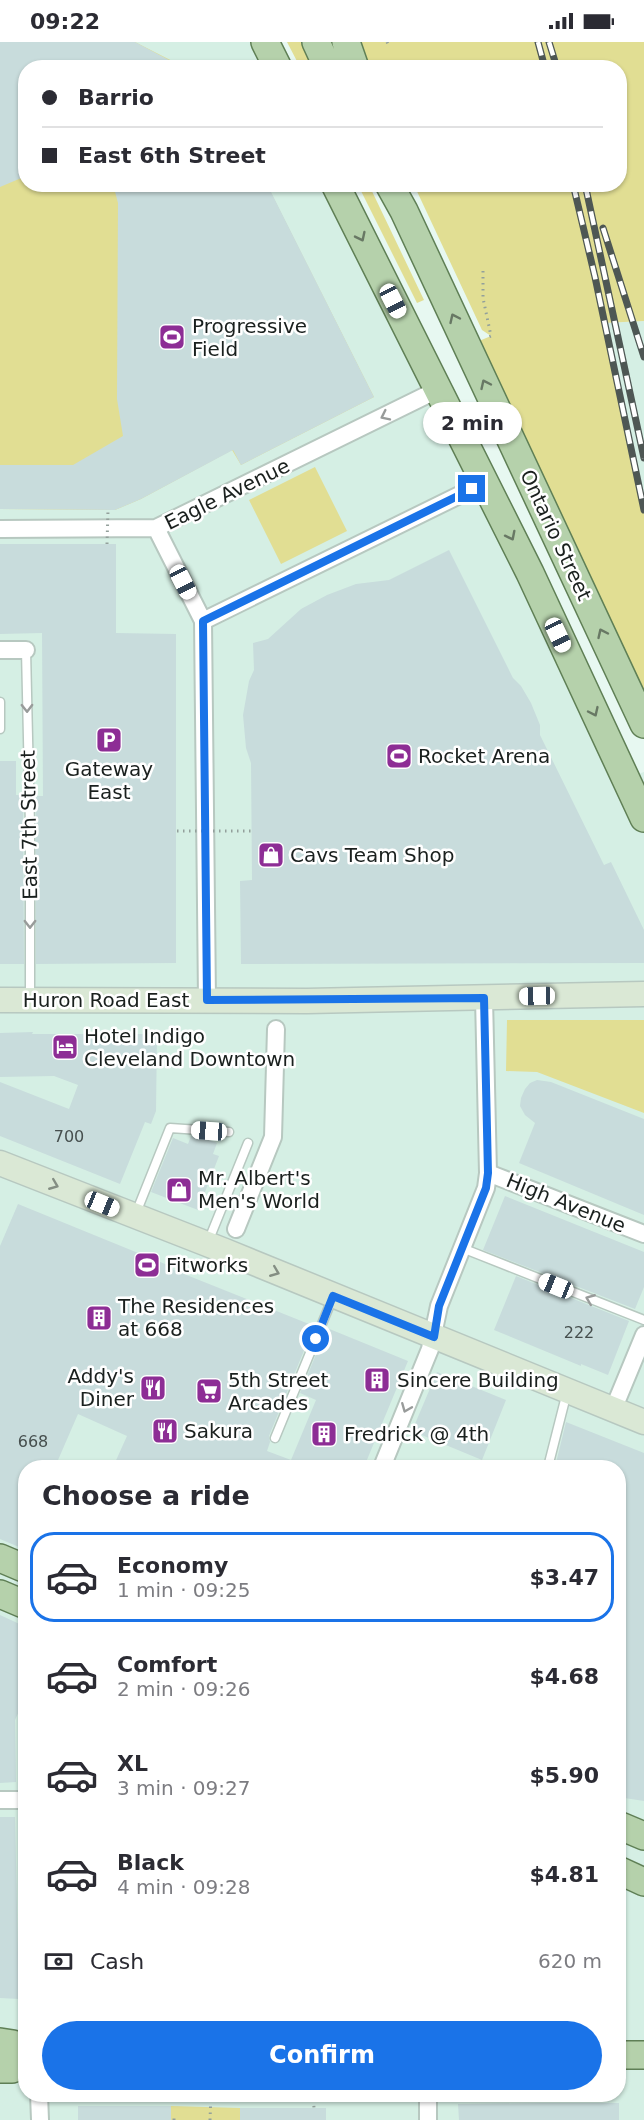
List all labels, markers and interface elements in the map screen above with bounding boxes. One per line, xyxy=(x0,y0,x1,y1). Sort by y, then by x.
text: 09:22 xyxy=(30,9,100,34)
text: Barrio xyxy=(78,85,154,110)
text: East 6th Street xyxy=(78,143,266,168)
one-way arrow xyxy=(354,231,366,242)
car xyxy=(377,281,409,321)
place label: Progressive Field xyxy=(192,314,307,361)
one-way arrow xyxy=(450,314,462,325)
sports icon: Progressive Field xyxy=(157,322,187,352)
one-way arrow xyxy=(481,380,493,391)
callout: 2 min xyxy=(422,402,522,444)
one-way arrow xyxy=(381,409,392,420)
text: 2 min xyxy=(441,411,504,435)
street label: Eagle Avenue xyxy=(161,453,293,535)
street label: Ontario Street xyxy=(515,466,597,604)
route end xyxy=(458,475,485,502)
one-way arrow xyxy=(503,529,515,540)
car xyxy=(167,562,199,602)
car xyxy=(542,615,574,655)
one-way arrow xyxy=(597,629,609,640)
one-way arrow xyxy=(21,704,34,713)
one-way arrow xyxy=(587,705,599,716)
parking icon: Gateway East xyxy=(94,725,124,755)
sports icon: Rocket Arena xyxy=(384,741,414,771)
place label: Rocket Arena xyxy=(418,744,550,768)
street label: East 7th Street xyxy=(16,750,42,900)
place label: Gateway East xyxy=(65,757,153,804)
shop icon: Cavs Team Shop xyxy=(256,840,286,870)
place label: Cavs Team Shop xyxy=(290,843,454,867)
one-way arrow xyxy=(24,920,36,929)
car xyxy=(519,987,555,1005)
street label: Huron Road East xyxy=(23,988,189,1012)
place label: Hotel Indigo Cleveland Downtown xyxy=(84,1024,295,1071)
hotel icon: Hotel Indigo Cleveland Downtown xyxy=(50,1032,80,1062)
car xyxy=(190,1121,228,1141)
house number: 700 xyxy=(54,1127,84,1146)
place label: Mr. Albert's Men's World xyxy=(198,1166,320,1213)
street label: High Avenue xyxy=(503,1168,629,1238)
shop icon: Mr. Albert's Men's World xyxy=(164,1175,194,1205)
one-way arrow xyxy=(48,1178,59,1190)
car xyxy=(82,1189,122,1219)
sports icon: Fitworks xyxy=(132,1250,162,1280)
place label: Fitworks xyxy=(166,1253,248,1277)
one-way arrow xyxy=(268,1265,279,1277)
car xyxy=(536,1271,576,1301)
place label: The Residences at 668 xyxy=(117,1294,274,1341)
one-way arrow xyxy=(585,1294,596,1306)
building icon: The Residences at 668 xyxy=(84,1303,114,1333)
house number: 222 xyxy=(564,1323,594,1342)
route start xyxy=(302,1325,329,1352)
place label: Addy's Diner xyxy=(68,1364,135,1411)
building icon: Sincere Building xyxy=(362,1365,392,1395)
place label: 5th Street Arcades xyxy=(228,1368,329,1415)
place label: Sincere Building xyxy=(397,1368,559,1392)
restaurant icon: Addy's Diner xyxy=(138,1373,168,1403)
supermarket icon: 5th Street Arcades xyxy=(194,1376,224,1406)
one-way arrow xyxy=(401,1401,413,1412)
restaurant icon: Sakura xyxy=(150,1416,180,1446)
place label: Sakura xyxy=(184,1419,253,1443)
building icon: Fredrick @ 4th xyxy=(309,1419,339,1449)
place label: Fredrick @ 4th xyxy=(344,1422,489,1446)
house number: 668 xyxy=(18,1432,48,1451)
text: Choose a ride xyxy=(42,1480,250,1511)
icon: car xyxy=(45,1550,99,1604)
text: Economy xyxy=(117,1553,228,1578)
text: $3.47 xyxy=(529,1565,599,1590)
text: 1 min · 09:25 xyxy=(117,1578,251,1602)
icon: car xyxy=(45,1649,99,1703)
text: Comfort xyxy=(117,1652,217,1677)
text: $4.68 xyxy=(529,1664,599,1689)
text: 2 min · 09:26 xyxy=(117,1677,251,1701)
icon: car xyxy=(45,1748,99,1802)
text: XL xyxy=(117,1751,148,1776)
text: $5.90 xyxy=(529,1763,599,1788)
text: 3 min · 09:27 xyxy=(117,1776,251,1800)
icon: car xyxy=(45,1847,99,1901)
text: Black xyxy=(117,1850,184,1875)
text: $4.81 xyxy=(529,1862,599,1887)
text: 4 min · 09:28 xyxy=(117,1875,251,1899)
icon: cash xyxy=(42,1945,75,1978)
text: Cash xyxy=(90,1949,144,1974)
text: 620 m xyxy=(538,1949,602,1973)
button: Confirm xyxy=(42,2021,602,2090)

